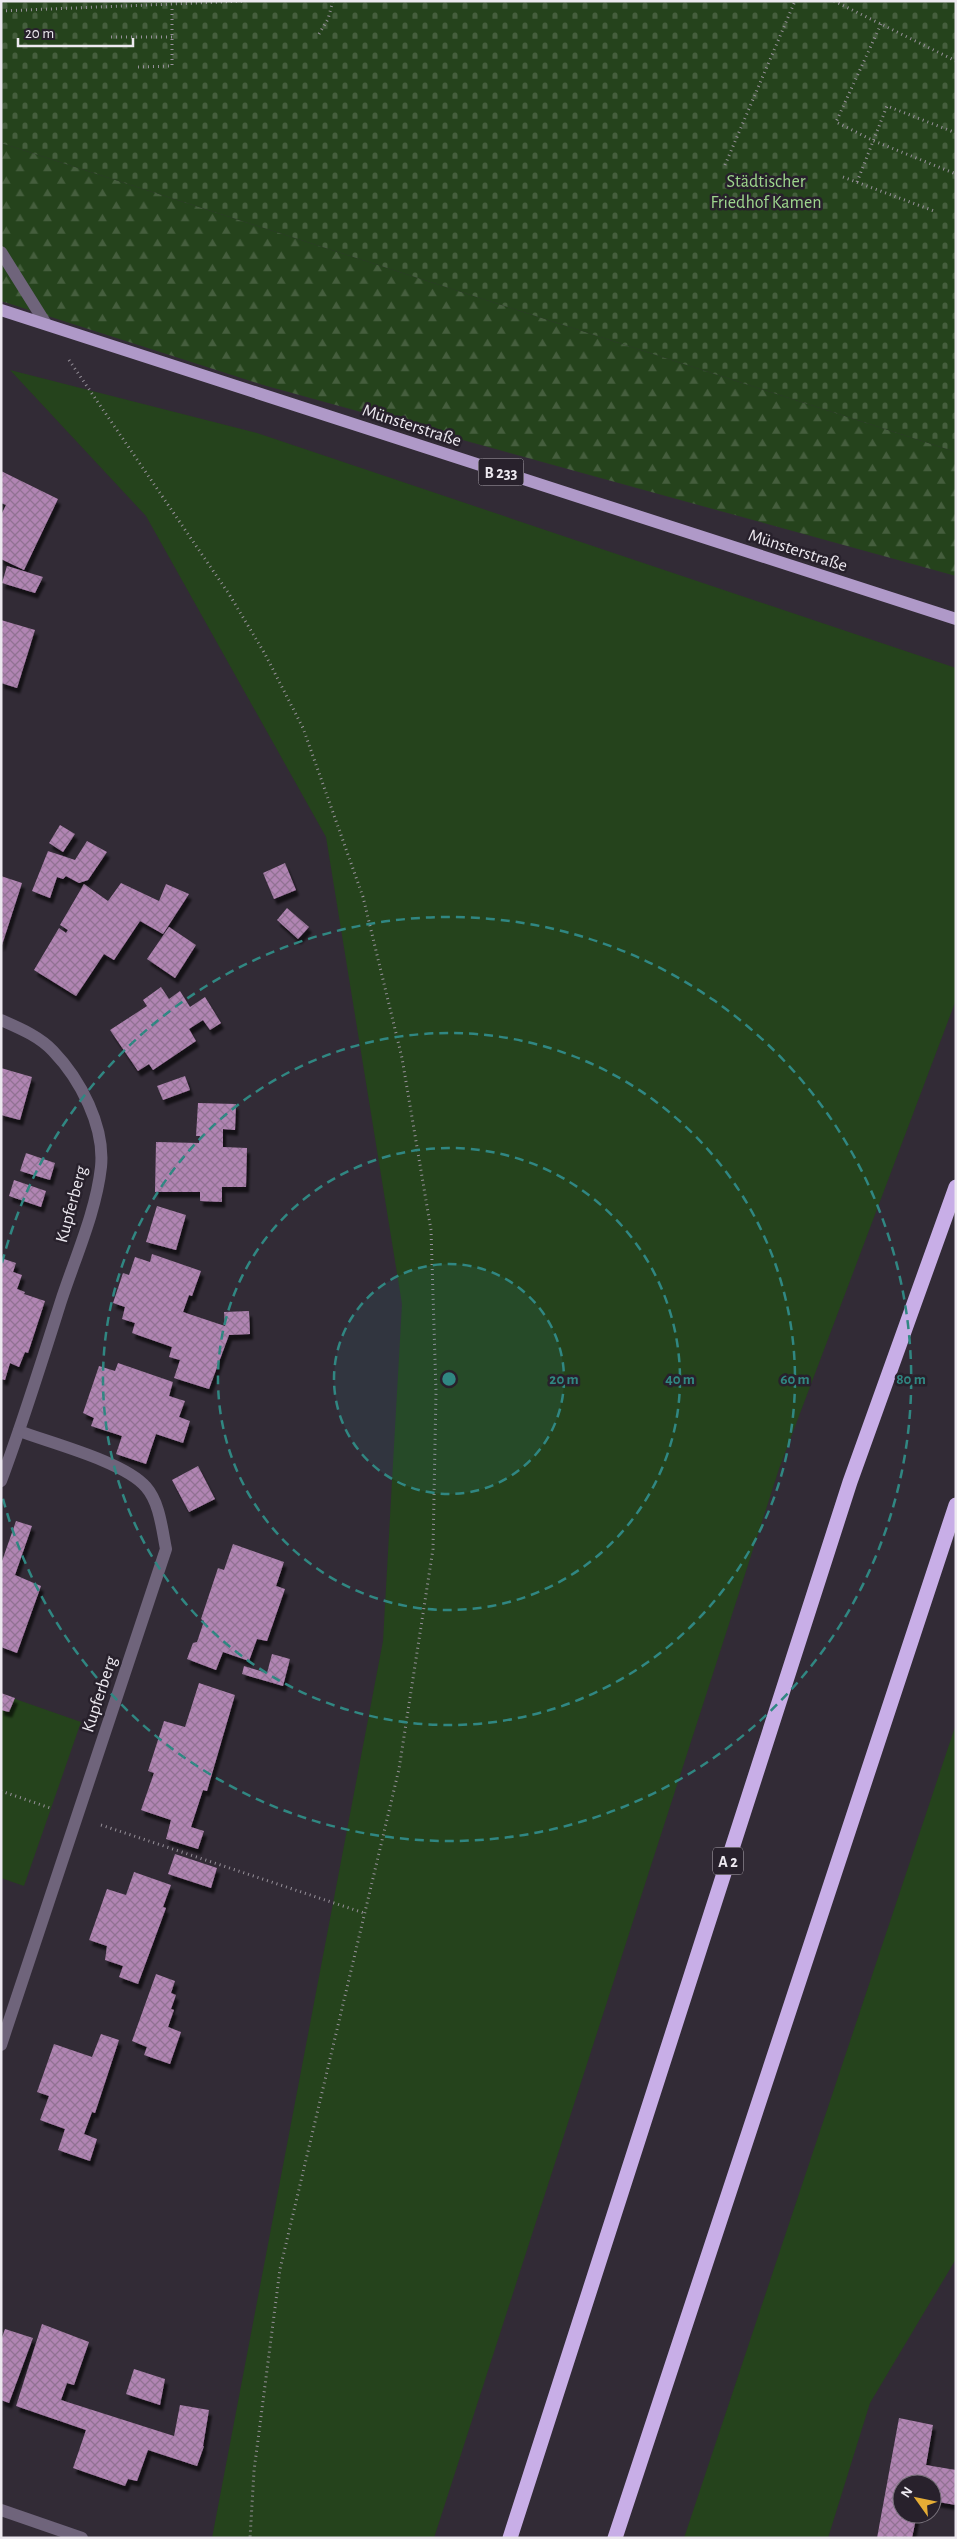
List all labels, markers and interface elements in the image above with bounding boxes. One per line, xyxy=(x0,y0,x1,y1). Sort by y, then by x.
scale bar xyxy=(18,15,132,47)
text: 20 m xyxy=(25,26,54,41)
park label: Städtischer Friedhof Kamen xyxy=(711,173,822,212)
street label: Münsterstraße xyxy=(360,401,463,450)
road number: B 233 xyxy=(478,458,524,486)
street label: Münsterstraße xyxy=(746,526,849,575)
street label: Kupferberg xyxy=(53,1164,91,1245)
centre of rings xyxy=(440,1370,458,1388)
text: 20 m xyxy=(549,1372,579,1387)
text: 40 m xyxy=(665,1372,695,1387)
text: 60 m xyxy=(780,1372,810,1387)
text: 80 m xyxy=(896,1372,926,1387)
street label: Kupferberg xyxy=(79,1654,121,1735)
road number: A 2 xyxy=(713,1848,743,1874)
north arrow xyxy=(892,2474,942,2524)
text: N xyxy=(898,2485,915,2500)

